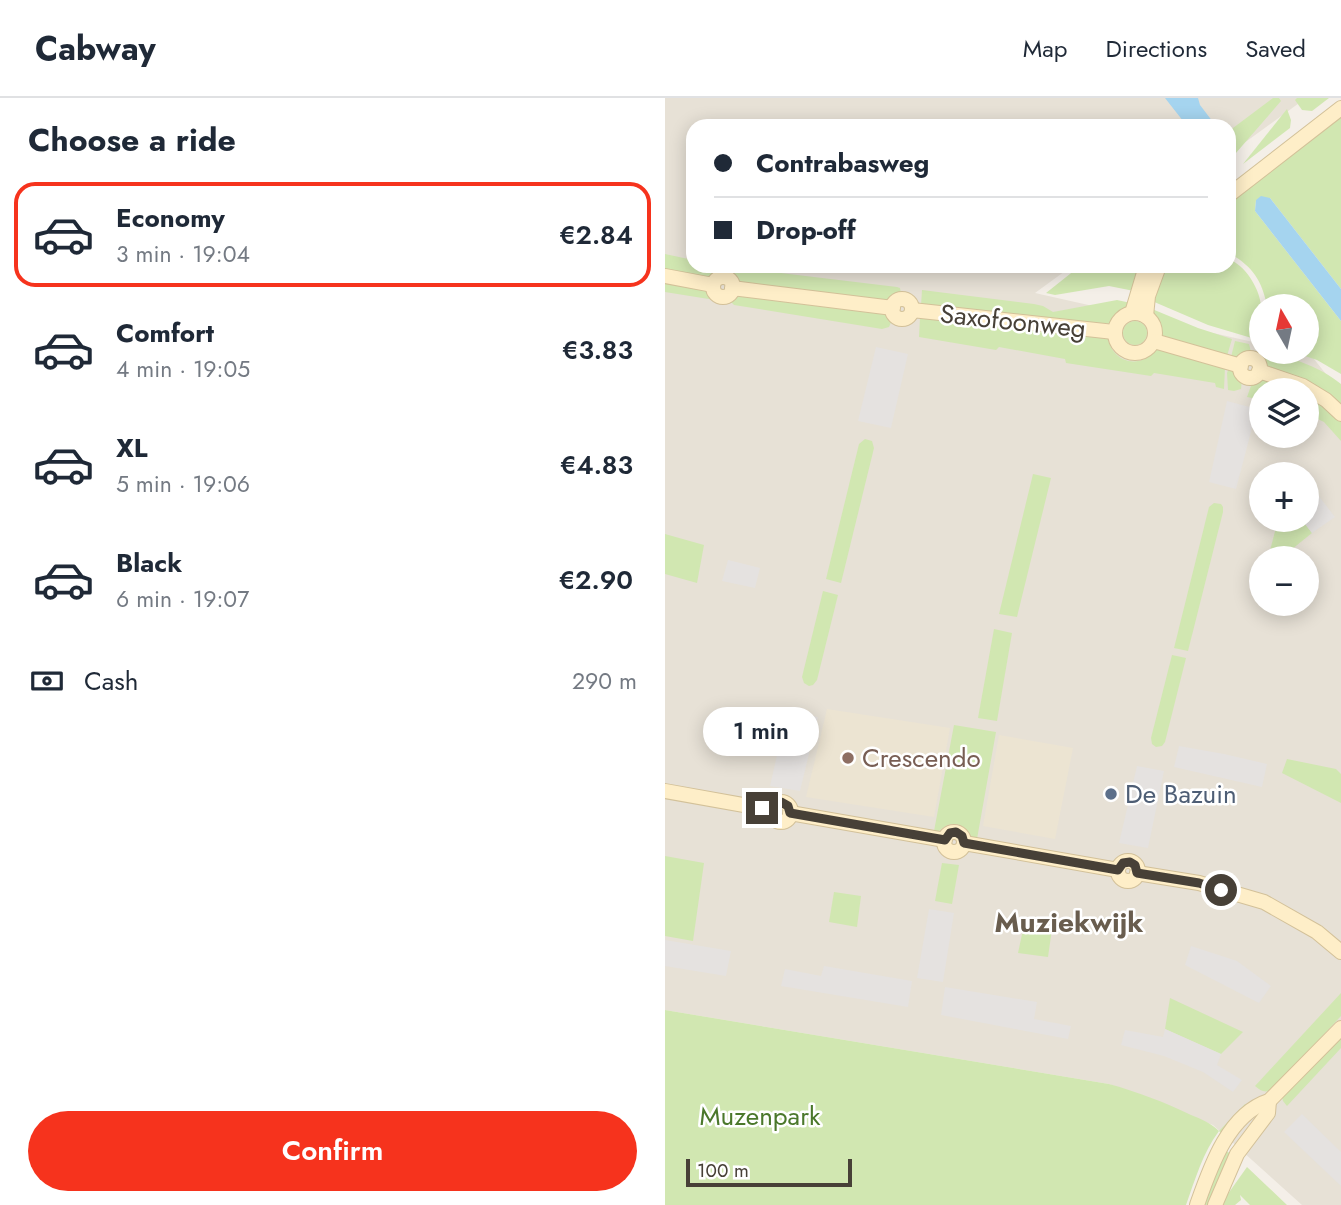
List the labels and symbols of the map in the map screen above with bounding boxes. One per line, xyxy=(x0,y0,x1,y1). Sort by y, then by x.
street label: Saxofoonweg xyxy=(938,294,1088,348)
north arrow xyxy=(1249,294,1319,364)
callout: 1 min xyxy=(704,706,820,756)
place label: Crescendo xyxy=(862,739,981,777)
marker: Crescendo xyxy=(840,750,856,766)
place label: De Bazuin xyxy=(1125,775,1237,813)
marker: De Bazuin xyxy=(1103,786,1119,802)
route end xyxy=(746,792,778,824)
route start xyxy=(1205,874,1237,906)
district label: Muziekwijk xyxy=(995,902,1143,943)
park label: Muzenpark xyxy=(699,1097,821,1135)
scale bar xyxy=(686,1156,852,1188)

